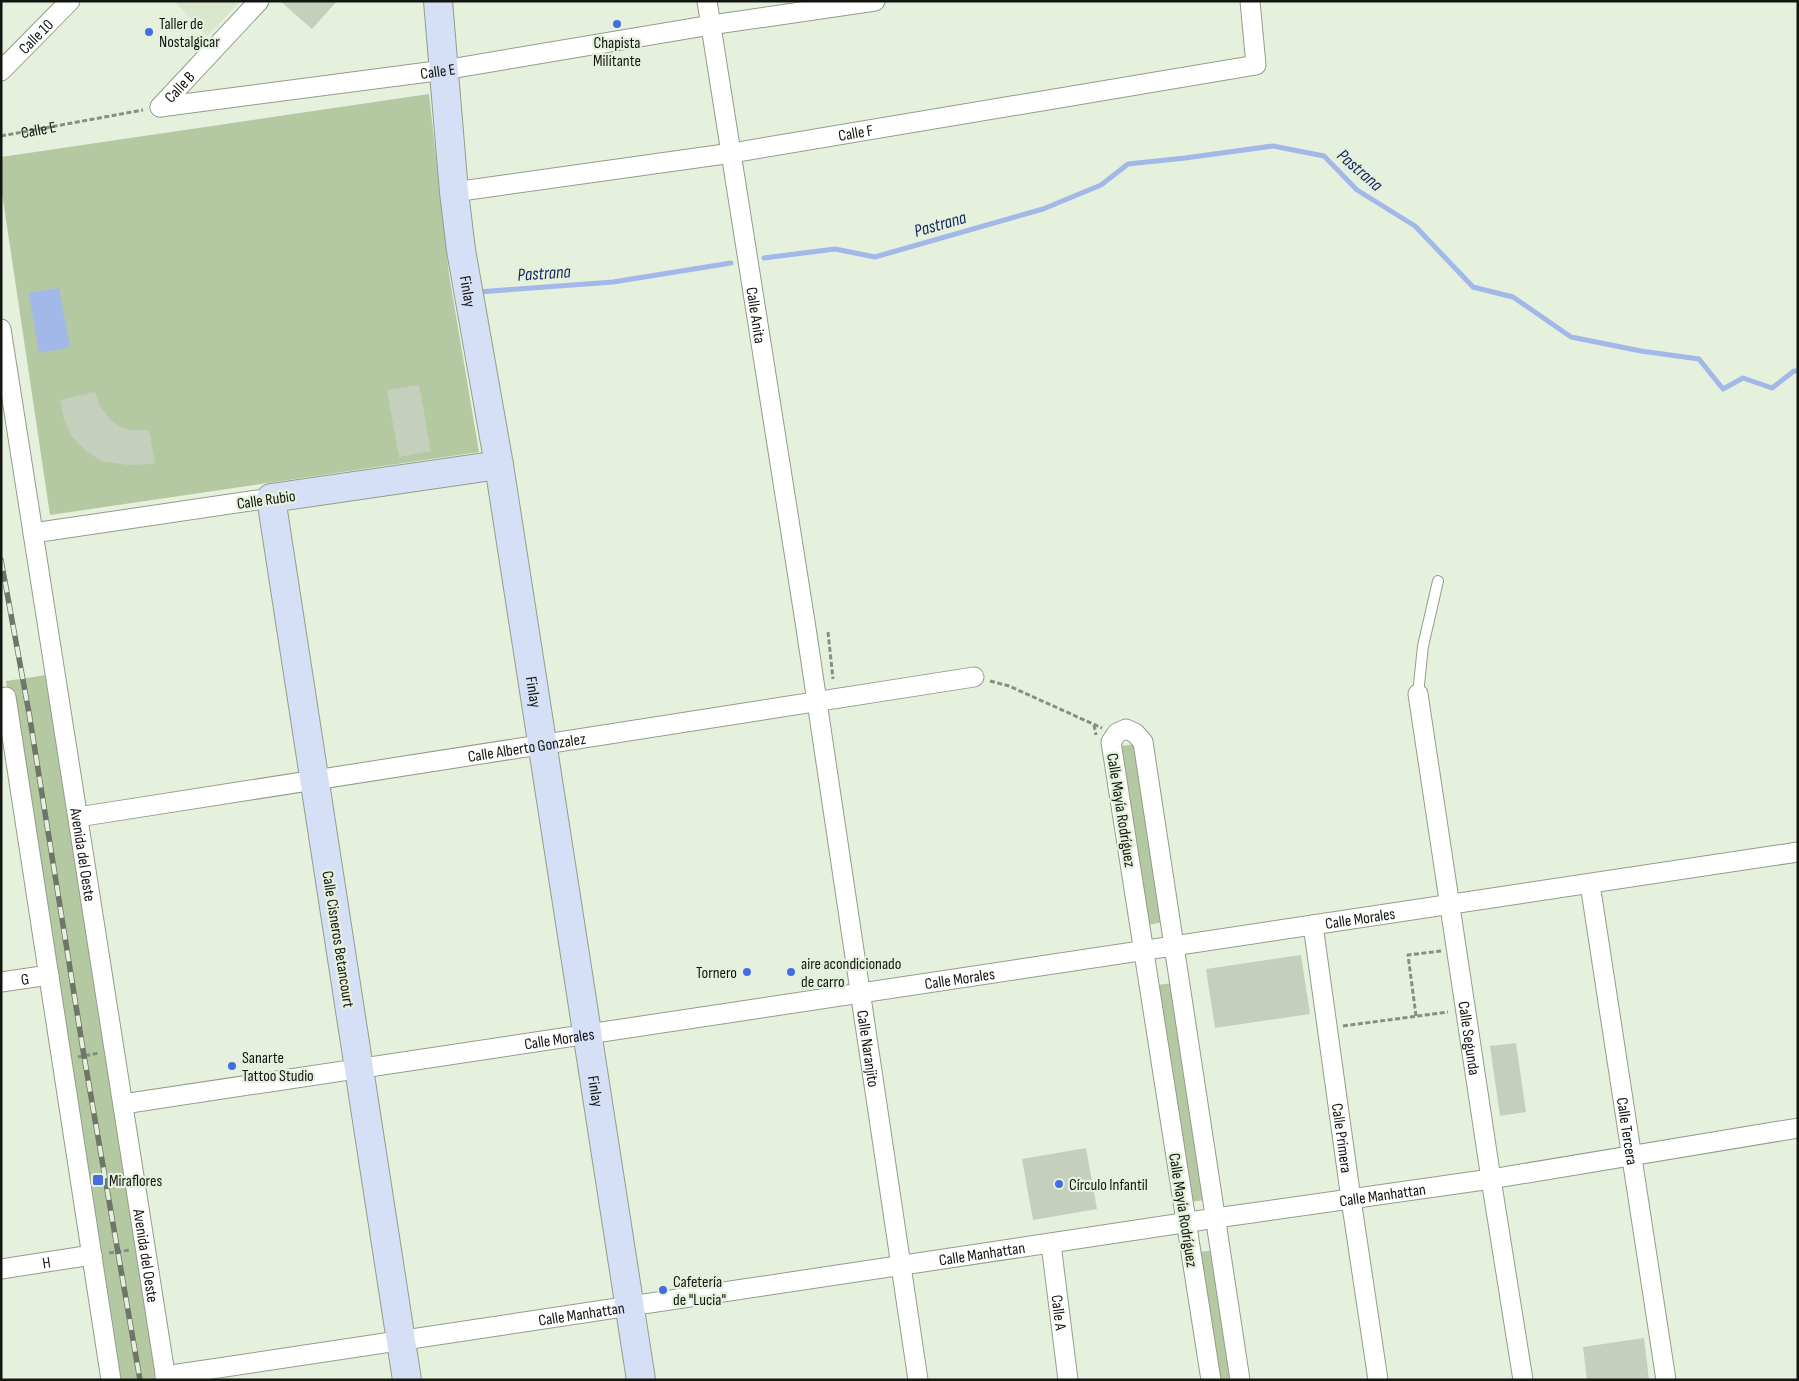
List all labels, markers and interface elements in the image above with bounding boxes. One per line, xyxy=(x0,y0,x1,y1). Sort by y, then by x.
place label: Taller de Nostalgicar xyxy=(159,15,220,52)
street label: Calle 10 xyxy=(15,16,58,59)
marker: Chapista Militante xyxy=(611,18,623,30)
marker: Taller de Nostalgicar xyxy=(143,26,155,38)
place label: Chapista Militante xyxy=(593,34,641,71)
street label: Calle E xyxy=(419,60,457,84)
street label: Calle B xyxy=(161,68,199,107)
street label: Calle E xyxy=(20,118,58,143)
street label: Calle F xyxy=(837,121,875,146)
water label: Pastrana xyxy=(1333,145,1387,196)
water label: Pastrana xyxy=(912,207,969,242)
water label: Pastrana xyxy=(517,261,572,286)
street label: Finlay xyxy=(455,274,479,309)
street label: Calle Anita xyxy=(741,286,769,345)
street label: Calle Rubio xyxy=(236,487,297,514)
street label: Finlay xyxy=(521,675,545,709)
street label: Calle Alberto Gonzalez xyxy=(466,730,587,767)
street label: Calle Mayía Rodríguez xyxy=(1102,752,1139,869)
street label: Avenida del Oeste xyxy=(65,806,99,903)
street label: Calle Cisneros Betancourt xyxy=(317,869,358,1009)
street label: Calle Morales xyxy=(1324,905,1397,934)
place label: aire acondicionado de carro xyxy=(801,955,901,992)
place label: Tornero xyxy=(696,964,737,983)
street label: Calle Morales xyxy=(924,965,996,994)
marker: Tornero xyxy=(741,966,753,978)
marker: aire acondicionado de carro xyxy=(785,966,797,978)
street label: G xyxy=(20,970,30,990)
street label: Calle Segunda xyxy=(1453,1000,1483,1077)
street label: Calle Naranjito xyxy=(852,1009,882,1089)
street label: Calle Morales xyxy=(523,1025,596,1055)
place label: Sanarte Tattoo Studio xyxy=(242,1049,314,1086)
marker: Sanarte Tattoo Studio xyxy=(226,1060,238,1072)
street label: Finlay xyxy=(583,1074,606,1108)
street label: Calle Tercera xyxy=(1612,1096,1641,1166)
street label: Calle Primera xyxy=(1327,1102,1355,1174)
street label: Calle Mayía Rodríguez xyxy=(1164,1152,1201,1269)
place label: Miraflores xyxy=(109,1172,162,1191)
marker: Miraflores xyxy=(91,1173,105,1187)
place label: Círculo Infantil xyxy=(1069,1176,1148,1195)
marker: Círculo Infantil xyxy=(1053,1178,1065,1190)
street label: Calle Manhattan xyxy=(1338,1180,1427,1211)
street label: Avenida del Oeste xyxy=(128,1207,162,1304)
street label: Calle Manhattan xyxy=(938,1239,1026,1271)
street label: H xyxy=(41,1253,52,1273)
place label: Cafetería de "Lucia" xyxy=(673,1273,726,1310)
marker: Cafetería de "Lucia" xyxy=(657,1284,669,1296)
street label: Calle A xyxy=(1046,1294,1070,1332)
street label: Calle Manhattan xyxy=(537,1299,626,1331)

